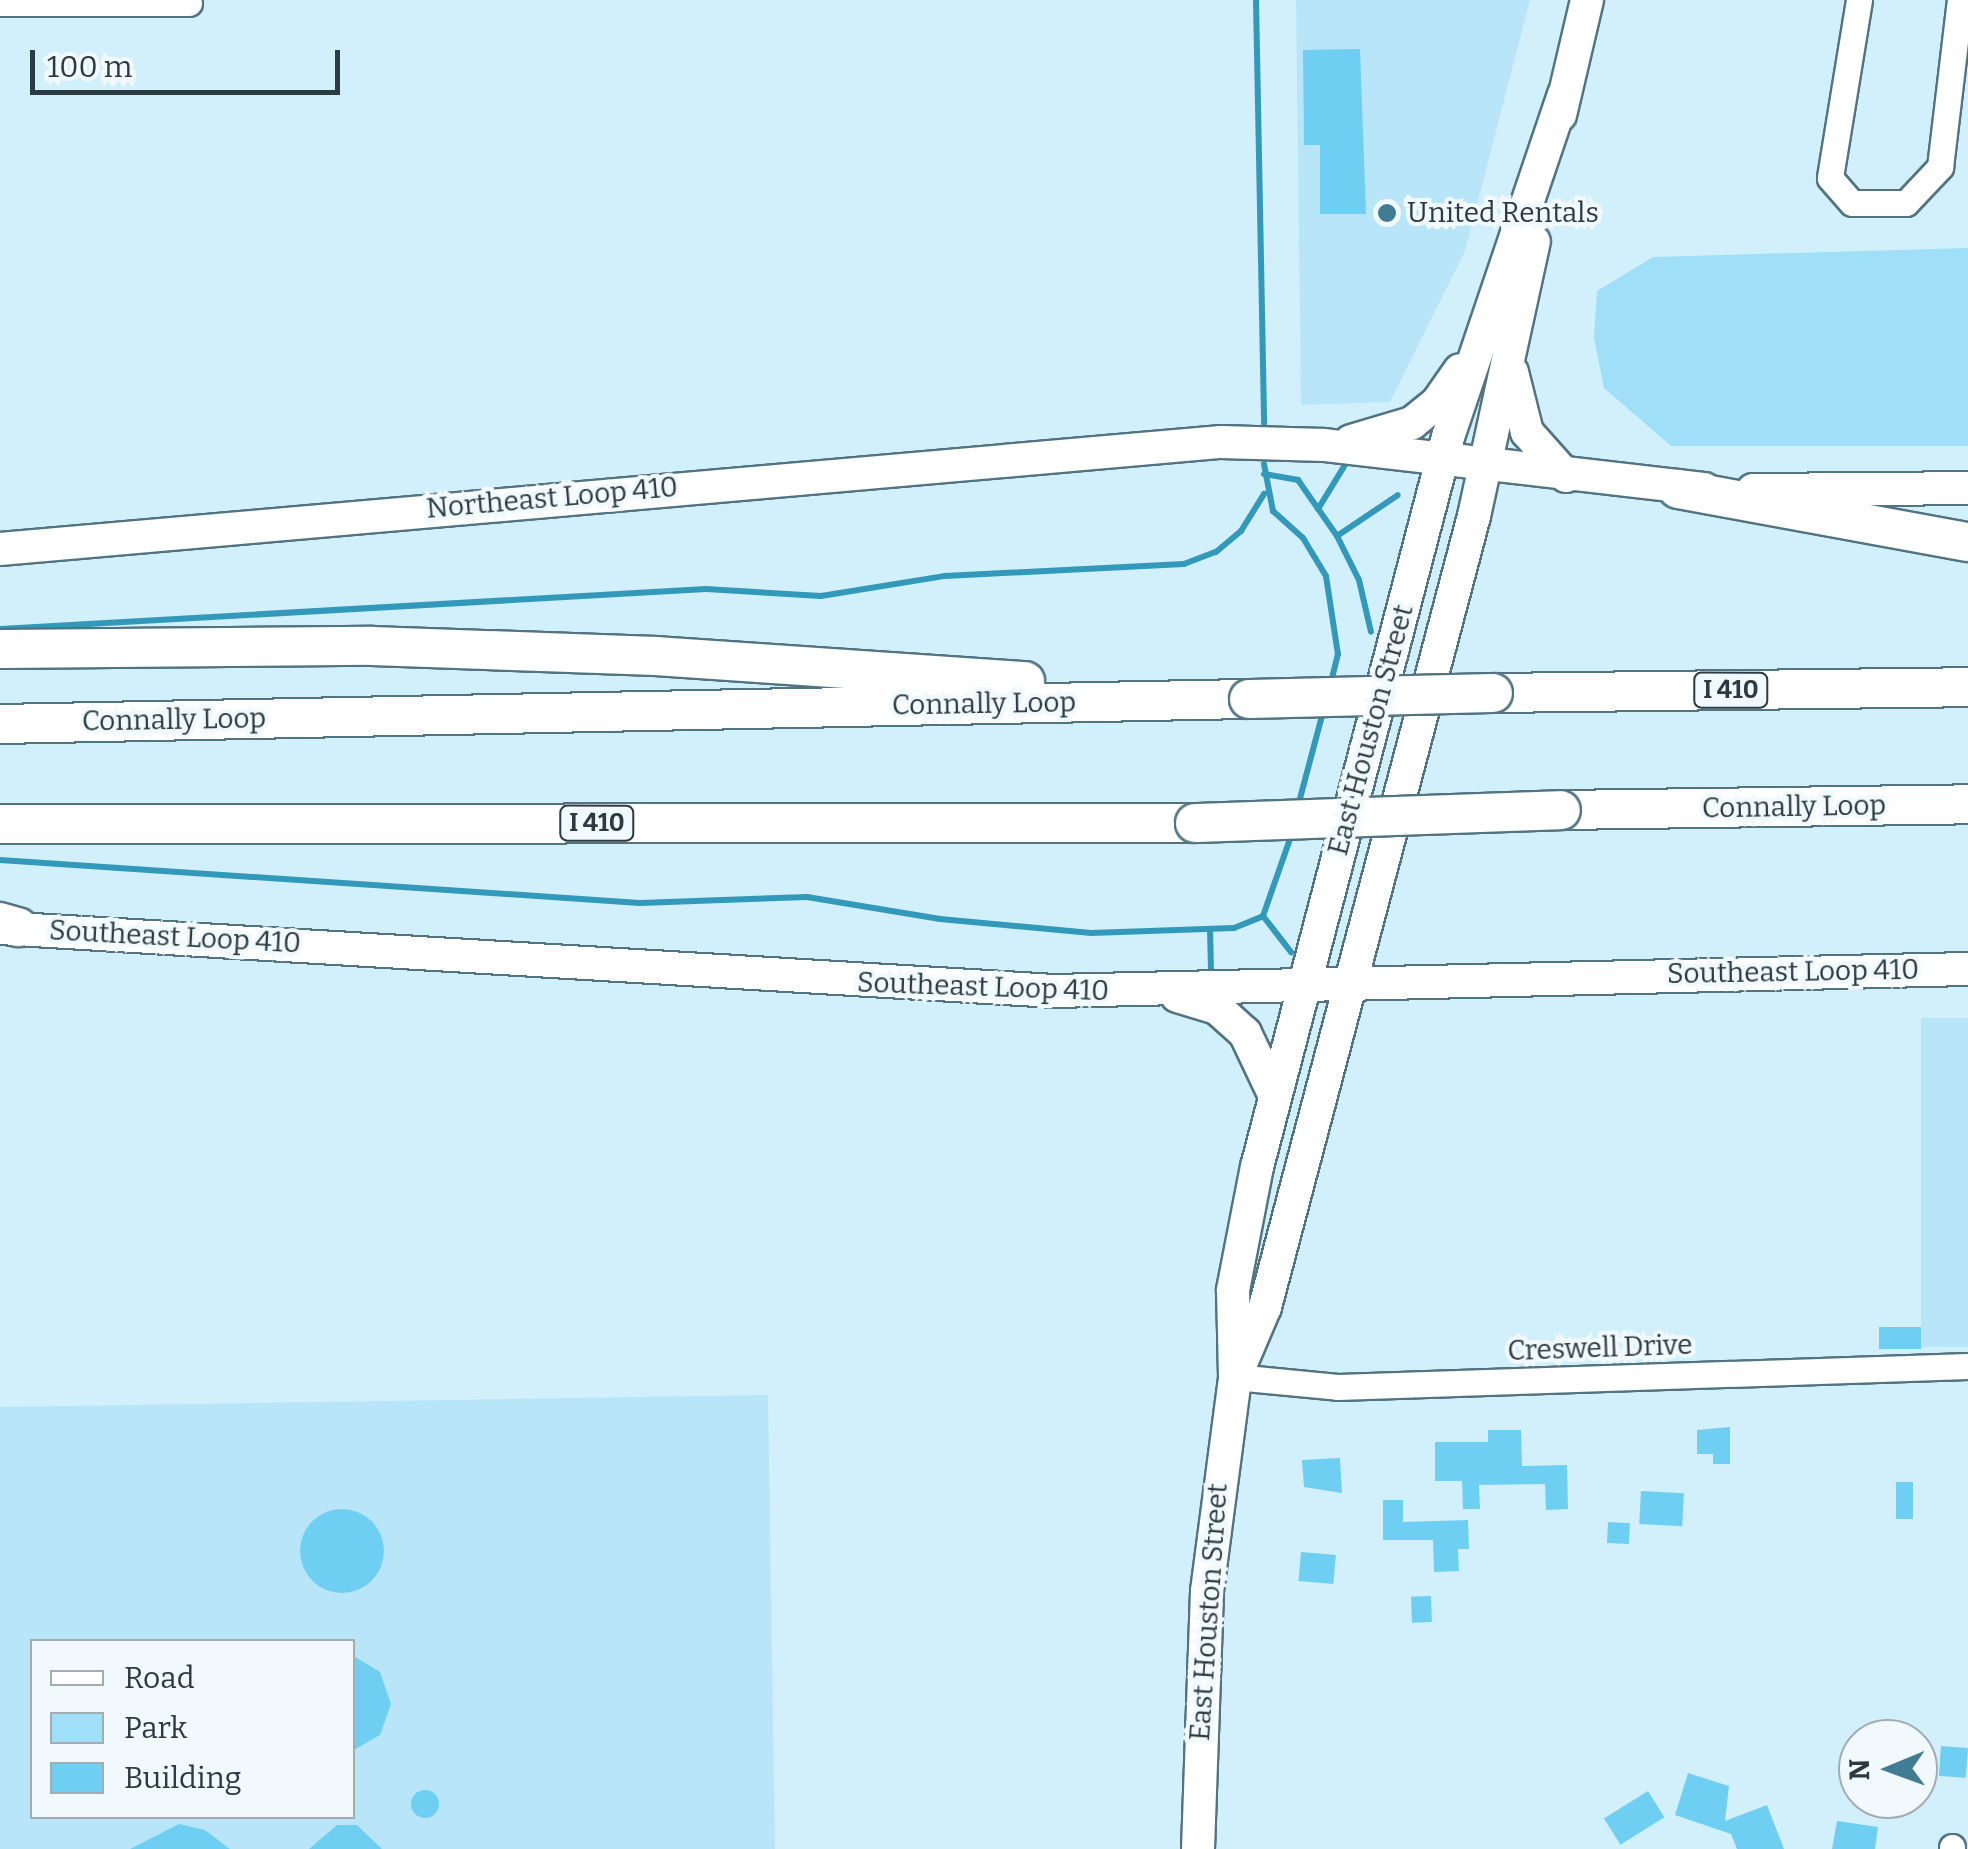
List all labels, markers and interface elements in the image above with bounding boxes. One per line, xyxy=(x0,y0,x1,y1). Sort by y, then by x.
scale bar xyxy=(35,30,345,92)
text: 100 m xyxy=(47,49,132,85)
place label: United Rentals xyxy=(1407,196,1599,230)
marker: United Rentals xyxy=(1376,202,1398,224)
street label: Northeast Loop 410 xyxy=(425,470,679,526)
street label: East Houston Street xyxy=(1321,601,1421,859)
road number: I 410 xyxy=(1691,670,1771,710)
street label: Connally Loop xyxy=(892,686,1076,722)
street label: Connally Loop xyxy=(82,702,266,738)
street label: Connally Loop xyxy=(1702,789,1886,825)
road number: I 410 xyxy=(557,803,637,843)
street label: Southeast Loop 410 xyxy=(48,914,302,960)
street label: Southeast Loop 410 xyxy=(1667,953,1919,991)
street label: Southeast Loop 410 xyxy=(856,966,1110,1008)
street label: Creswell Drive xyxy=(1507,1328,1693,1368)
street label: East Houston Street xyxy=(1183,1482,1235,1742)
legend xyxy=(30,1639,355,1819)
text: Road xyxy=(124,1660,195,1696)
text: Park xyxy=(124,1710,187,1746)
north arrow xyxy=(1838,1719,1938,1819)
text: N xyxy=(1843,1758,1876,1781)
text: Building xyxy=(124,1760,242,1796)

